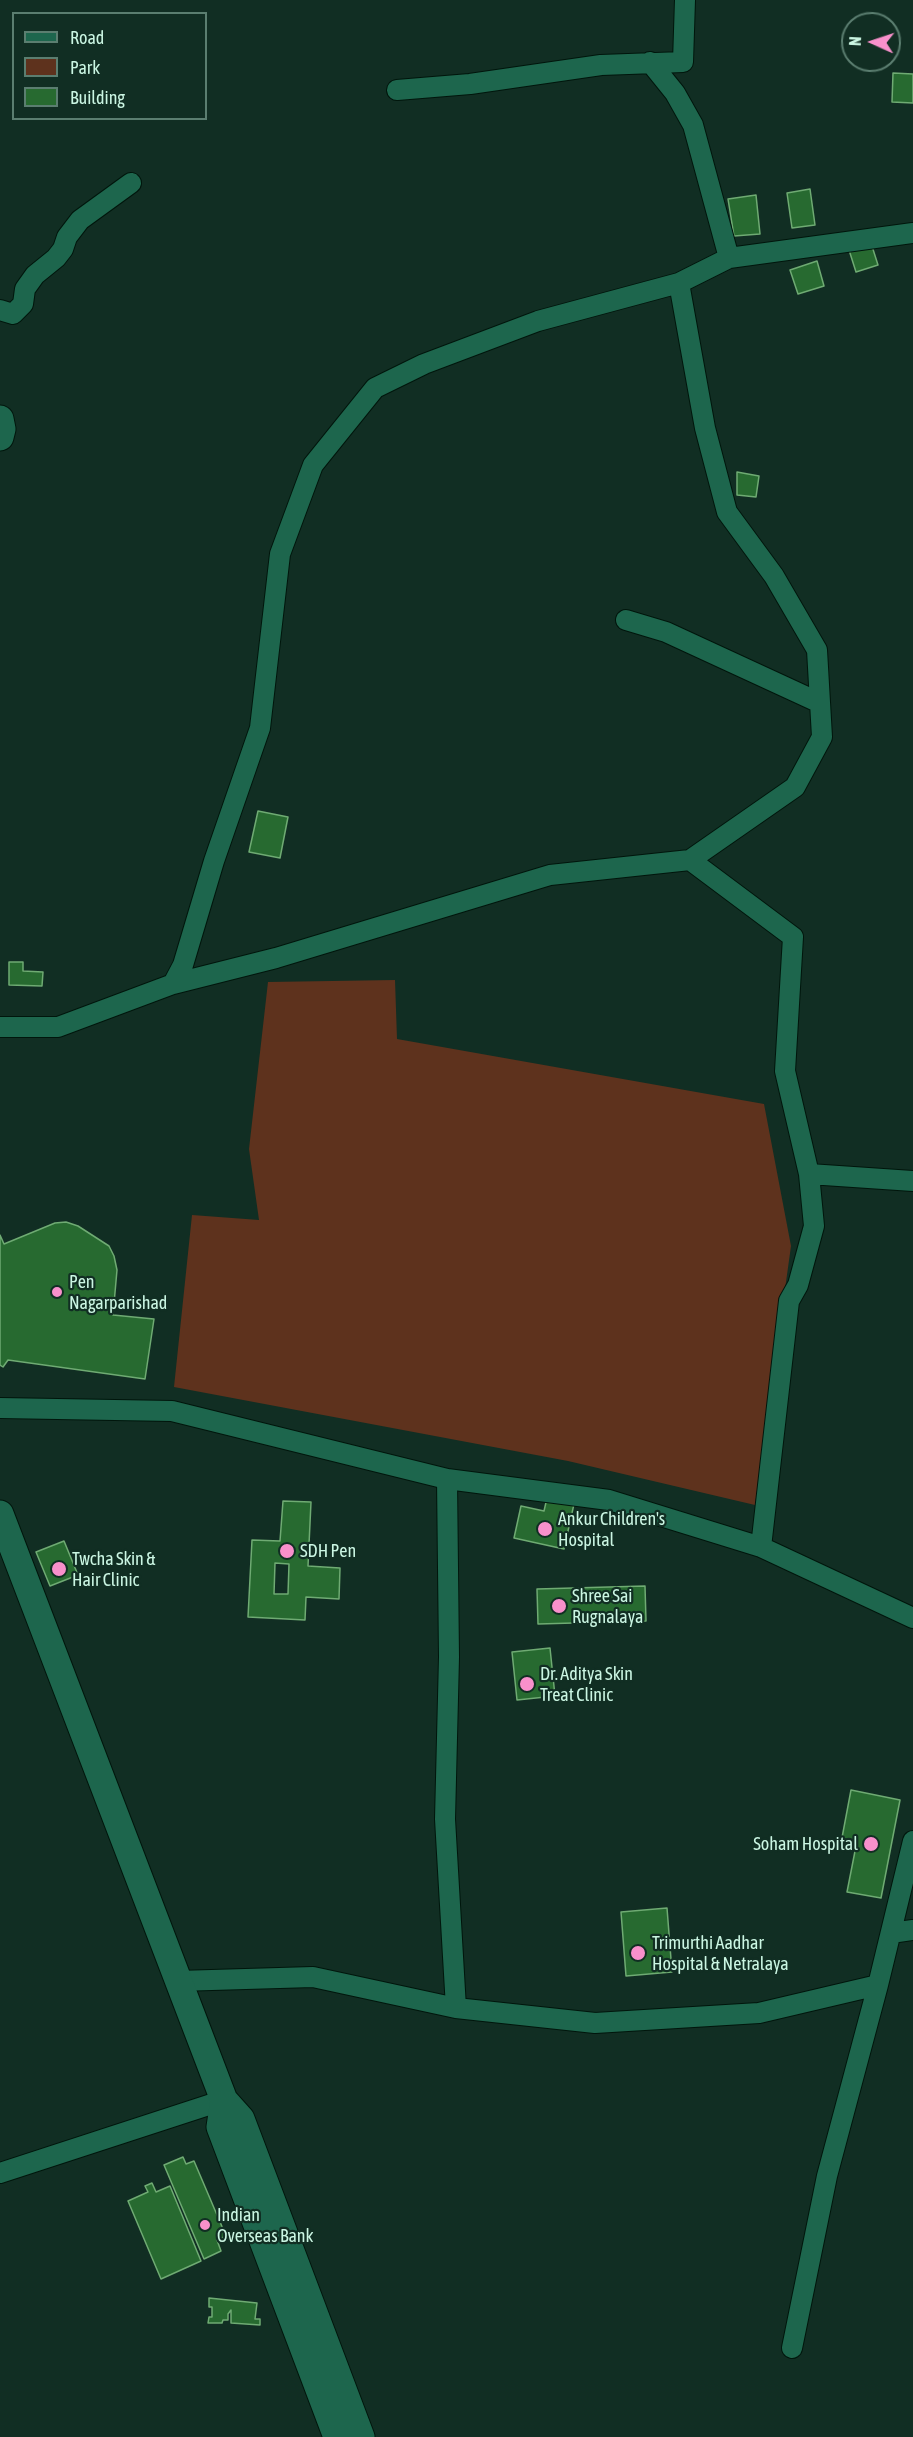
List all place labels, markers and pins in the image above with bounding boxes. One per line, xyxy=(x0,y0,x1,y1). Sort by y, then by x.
place label: Pen Nagarparishad xyxy=(69,1271,167,1314)
marker: Pen Nagarparishad xyxy=(50,1285,64,1299)
place label: Ankur Children's Hospital xyxy=(558,1508,665,1550)
marker: Ankur Children's Hospital xyxy=(536,1520,554,1538)
place label: SDH Pen xyxy=(300,1540,356,1562)
marker: SDH Pen xyxy=(278,1542,296,1560)
place label: Twcha Skin & Hair Clinic xyxy=(72,1548,156,1590)
marker: Twcha Skin & Hair Clinic xyxy=(50,1560,68,1578)
place label: Shree Sai Rugnalaya xyxy=(572,1585,643,1628)
marker: Shree Sai Rugnalaya xyxy=(550,1597,568,1615)
place label: Dr. Aditya Skin Treat Clinic xyxy=(540,1663,633,1706)
marker: Dr. Aditya Skin Treat Clinic xyxy=(518,1675,536,1693)
place label: Soham Hospital xyxy=(753,1833,858,1855)
marker: Soham Hospital xyxy=(862,1835,880,1853)
place label: Trimurthi Aadhar Hospital & Netralaya xyxy=(652,1932,789,1974)
marker: Trimurthi Aadhar Hospital & Netralaya xyxy=(629,1944,647,1962)
place label: Indian Overseas Bank xyxy=(217,2204,313,2246)
marker: Indian Overseas Bank xyxy=(198,2218,212,2232)

